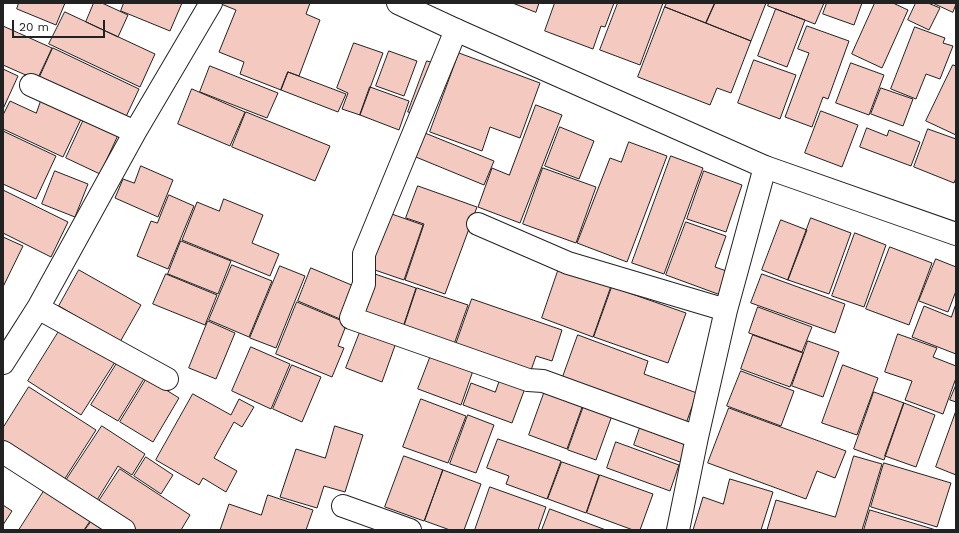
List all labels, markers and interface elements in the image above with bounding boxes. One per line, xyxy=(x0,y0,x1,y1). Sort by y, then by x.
scale bar xyxy=(14,12,107,38)
text: 20 m xyxy=(19,20,49,34)

